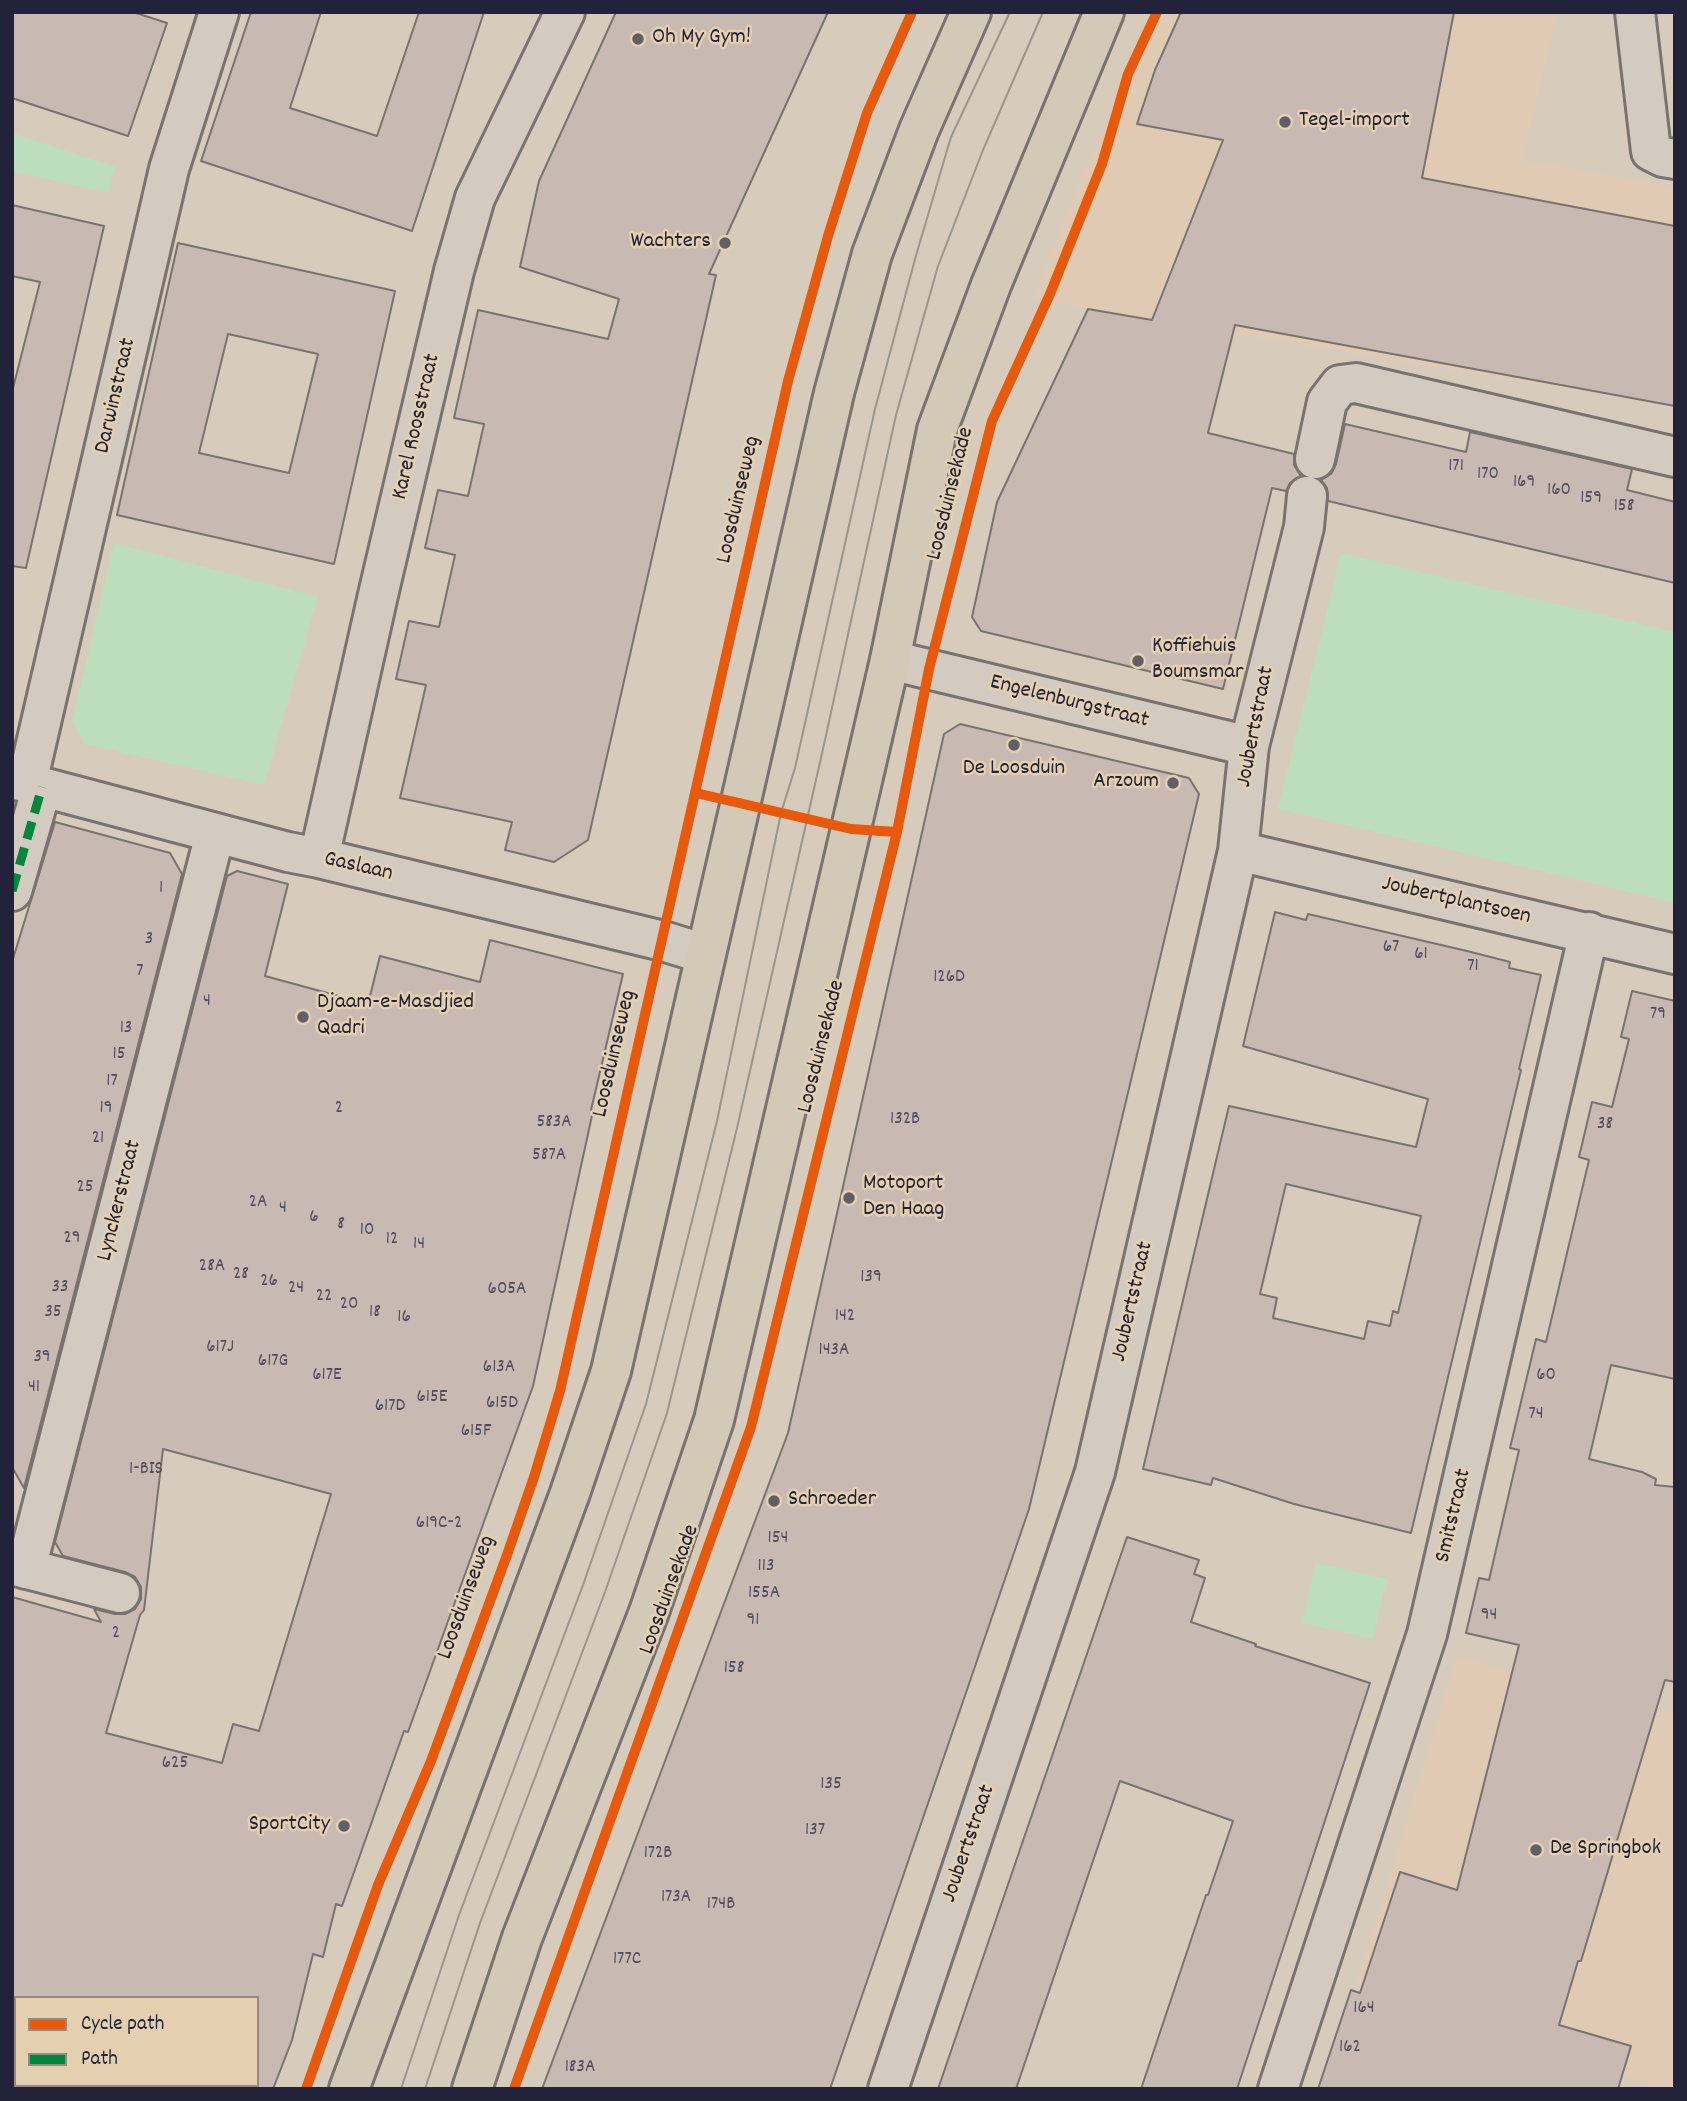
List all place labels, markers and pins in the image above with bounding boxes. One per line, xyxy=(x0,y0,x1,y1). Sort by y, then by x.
place label: Oh My Gym! xyxy=(652,25,751,53)
marker: Oh My Gym! xyxy=(630,31,646,47)
place label: Tegel-import xyxy=(1299,108,1410,136)
marker: Tegel-import xyxy=(1277,114,1293,130)
place label: Wachters xyxy=(630,229,711,257)
marker: Wachters xyxy=(717,235,733,251)
place label: Koffiehuis Boumsmar xyxy=(1152,634,1244,688)
marker: Koffiehuis Boumsmar xyxy=(1130,653,1146,669)
marker: De Loosduin xyxy=(1006,737,1022,753)
place label: De Loosduin xyxy=(963,756,1065,784)
place label: Arzoum xyxy=(1093,769,1159,797)
marker: Arzoum xyxy=(1165,775,1181,791)
place label: Djaam-e-Masdjied Qadri xyxy=(317,990,474,1044)
marker: Djaam-e-Masdjied Qadri xyxy=(295,1009,311,1025)
place label: Motoport Den Haag xyxy=(863,1171,944,1225)
marker: Motoport Den Haag xyxy=(841,1190,857,1206)
place label: Schroeder xyxy=(788,1487,876,1515)
marker: Schroeder xyxy=(766,1493,782,1509)
place label: SportCity xyxy=(249,1812,330,1840)
marker: SportCity xyxy=(336,1818,352,1834)
place label: De Springbok xyxy=(1550,1836,1661,1864)
marker: De Springbok xyxy=(1528,1842,1544,1858)

